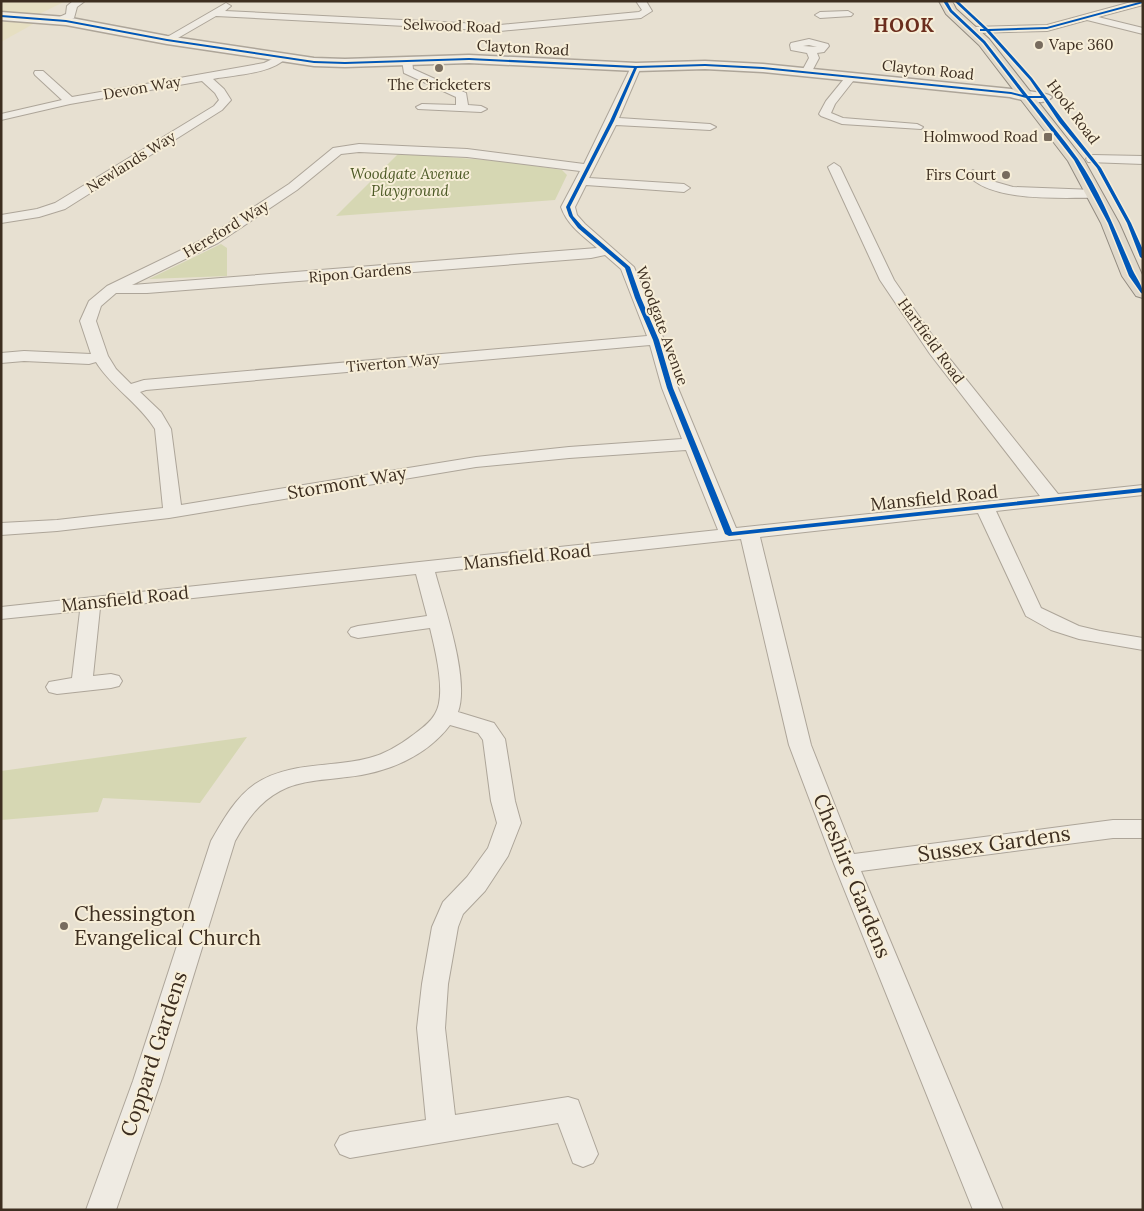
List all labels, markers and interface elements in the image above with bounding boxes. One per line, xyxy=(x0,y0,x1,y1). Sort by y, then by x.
district label: HOOK xyxy=(873,13,935,37)
street label: Selwood Road xyxy=(403,14,501,37)
place label: Vape 360 xyxy=(1048,35,1114,54)
street label: Clayton Road xyxy=(476,36,570,59)
marker: Vape 360 xyxy=(1033,39,1045,51)
street label: Clayton Road xyxy=(881,55,975,84)
marker: The Cricketers xyxy=(433,62,445,74)
street label: Devon Way xyxy=(102,71,182,104)
place label: The Cricketers xyxy=(387,75,491,94)
street label: Hook Road xyxy=(1043,76,1104,148)
street label: Newlands Way xyxy=(82,126,179,197)
place label: Holmwood Road xyxy=(923,127,1038,146)
marker: Holmwood Road xyxy=(1042,131,1054,143)
park label: Woodgate Avenue Playground xyxy=(350,164,470,200)
place label: Firs Court xyxy=(926,165,996,184)
marker: Firs Court xyxy=(1000,169,1012,181)
street label: Hereford Way xyxy=(179,195,272,262)
street label: Ripon Gardens xyxy=(308,259,412,286)
street label: Woodgate Avenue xyxy=(632,264,693,388)
street label: Hartfield Road xyxy=(894,294,969,387)
street label: Tiverton Way xyxy=(346,349,440,376)
street label: Stormont Way xyxy=(286,461,409,504)
street label: Mansfield Road xyxy=(869,479,999,516)
street label: Mansfield Road xyxy=(462,538,592,575)
street label: Mansfield Road xyxy=(60,580,190,617)
street label: Cheshire Gardens xyxy=(807,790,898,962)
street label: Sussex Gardens xyxy=(916,819,1072,868)
place label: Chessington Evangelical Church xyxy=(74,900,261,951)
marker: Chessington Evangelical Church xyxy=(58,920,70,932)
street label: Coppard Gardens xyxy=(114,968,193,1140)

